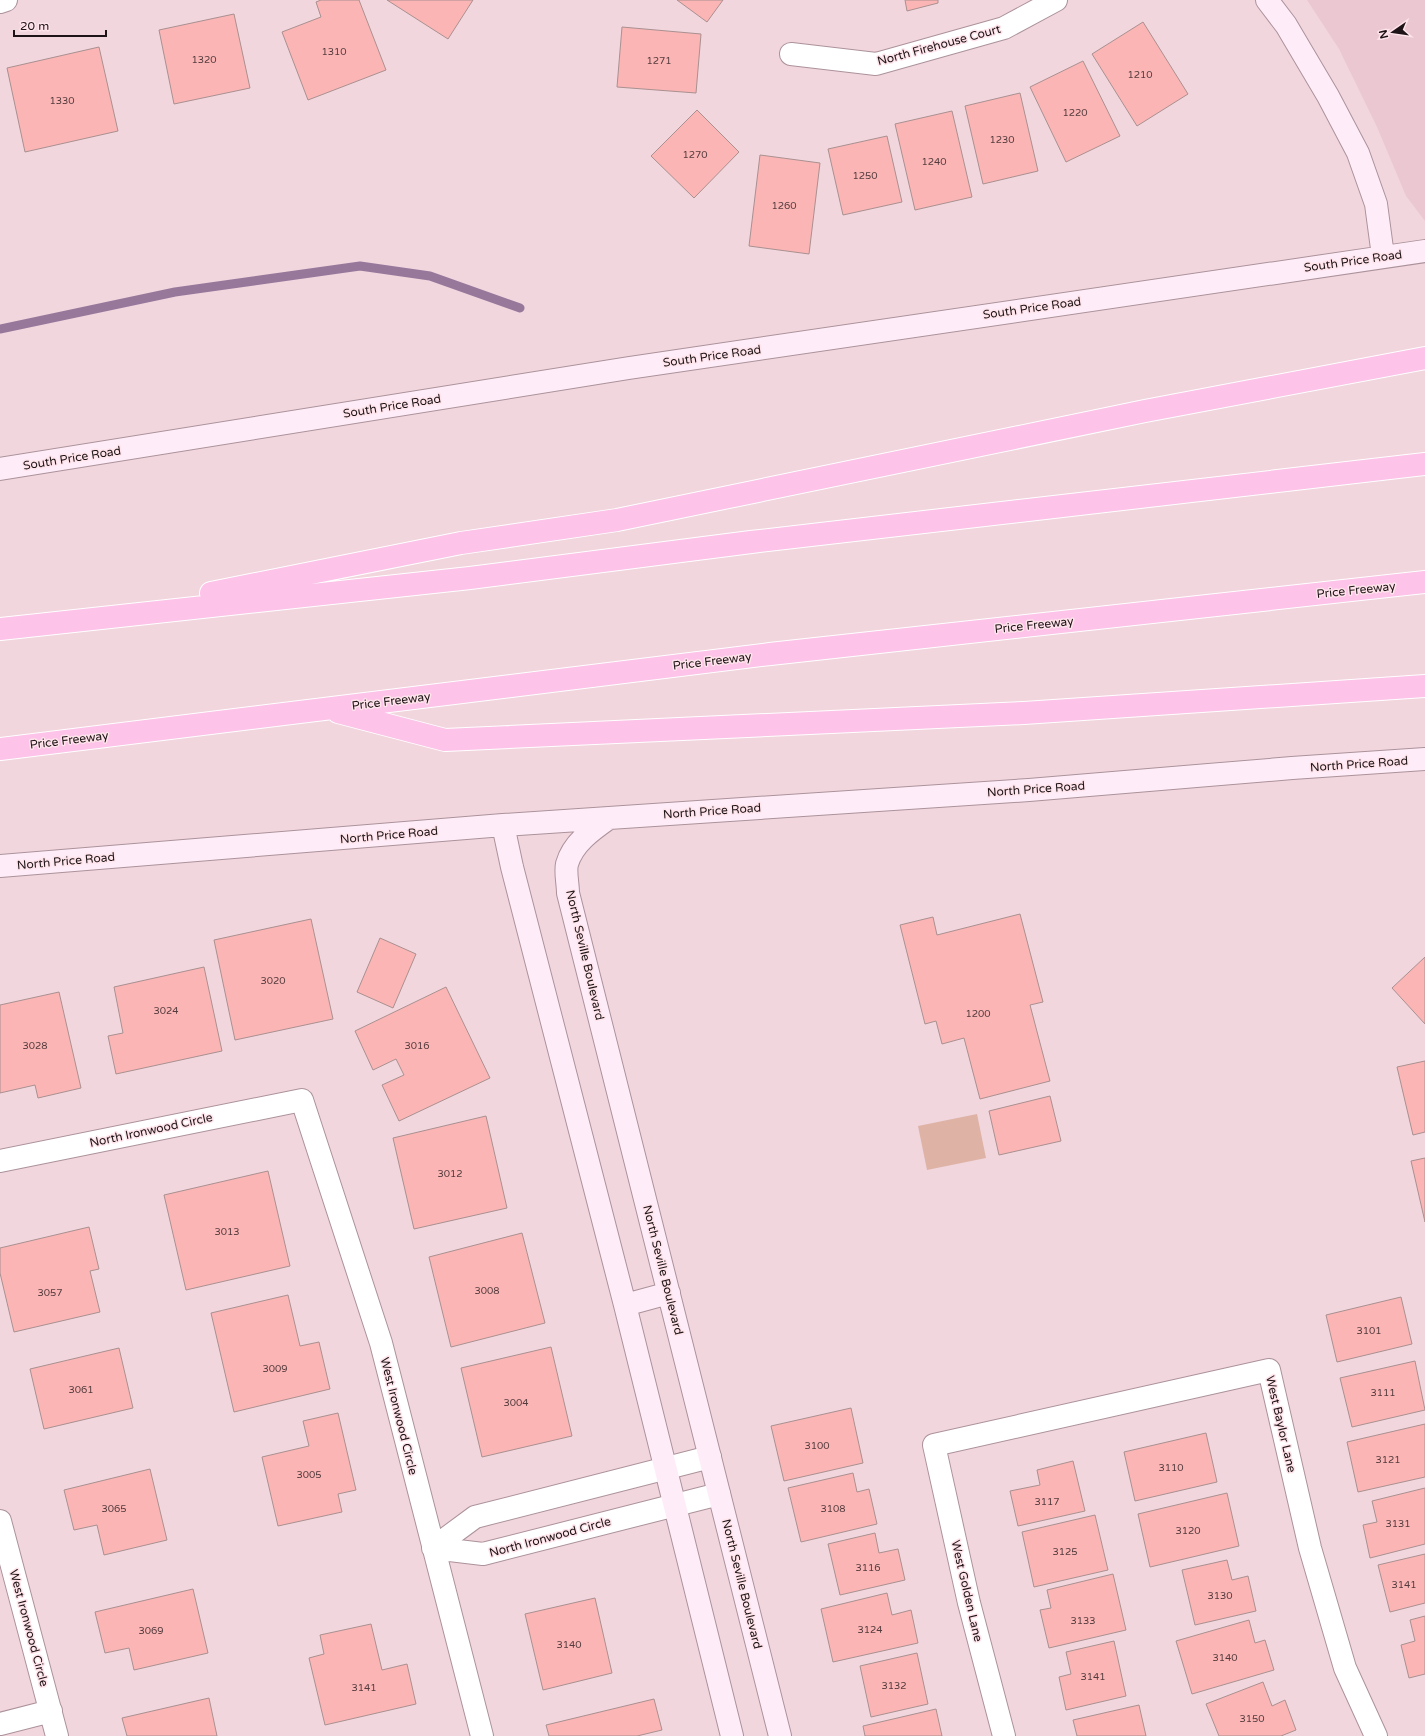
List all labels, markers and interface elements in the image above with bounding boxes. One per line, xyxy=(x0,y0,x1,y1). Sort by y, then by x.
scale bar xyxy=(14,12,106,38)
north arrow xyxy=(1373,12,1413,52)
text: 20 m xyxy=(20,19,49,33)
street label: North Firehouse Court xyxy=(876,22,1003,68)
text: N xyxy=(1376,28,1391,40)
house number: 1310 xyxy=(321,46,347,58)
house number: 1320 xyxy=(191,54,217,66)
house number: 1271 xyxy=(646,55,672,67)
house number: 1210 xyxy=(1127,69,1153,81)
house number: 1330 xyxy=(49,95,75,107)
house number: 1220 xyxy=(1062,107,1088,119)
house number: 1230 xyxy=(989,134,1015,146)
house number: 1270 xyxy=(682,149,708,161)
house number: 1240 xyxy=(921,156,947,168)
house number: 1250 xyxy=(852,170,878,182)
house number: 1260 xyxy=(771,200,797,212)
street label: South Price Road xyxy=(1303,247,1403,275)
street label: South Price Road xyxy=(982,294,1082,322)
street label: South Price Road xyxy=(662,342,762,370)
street label: South Price Road xyxy=(342,391,442,421)
street label: South Price Road xyxy=(22,443,122,473)
street label: Price Freeway xyxy=(1316,579,1397,601)
street label: Price Freeway xyxy=(994,614,1075,636)
street label: Price Freeway xyxy=(672,649,753,673)
street label: Price Freeway xyxy=(351,689,432,713)
street label: Price Freeway xyxy=(29,728,110,752)
street label: North Price Road xyxy=(1309,754,1409,774)
street label: North Price Road xyxy=(986,779,1086,799)
street label: North Price Road xyxy=(662,801,762,821)
street label: North Price Road xyxy=(339,824,439,846)
street label: North Price Road xyxy=(16,850,116,872)
street label: North Seville Boulevard xyxy=(563,888,607,1022)
house number: 3020 xyxy=(260,975,286,987)
house number: 3024 xyxy=(153,1005,179,1017)
house number: 1200 xyxy=(965,1008,991,1020)
house number: 3028 xyxy=(22,1040,48,1052)
house number: 3016 xyxy=(404,1040,430,1052)
street label: North Ironwood Circle xyxy=(88,1110,214,1150)
house number: 3012 xyxy=(437,1168,463,1180)
street label: North Seville Boulevard xyxy=(640,1204,686,1336)
house number: 3013 xyxy=(214,1226,240,1238)
house number: 3008 xyxy=(474,1285,500,1297)
house number: 3057 xyxy=(37,1287,63,1299)
house number: 3101 xyxy=(1356,1325,1382,1337)
street label: West Ironwood Circle xyxy=(378,1356,420,1476)
house number: 3009 xyxy=(262,1363,288,1375)
street label: West Baylor Lane xyxy=(1263,1374,1299,1474)
house number: 3061 xyxy=(68,1384,94,1396)
house number: 3111 xyxy=(1370,1387,1396,1399)
house number: 3004 xyxy=(503,1397,529,1409)
house number: 3100 xyxy=(804,1440,830,1452)
house number: 3121 xyxy=(1375,1454,1401,1466)
house number: 3110 xyxy=(1158,1462,1184,1474)
house number: 3005 xyxy=(296,1469,322,1481)
house number: 3117 xyxy=(1034,1496,1060,1508)
house number: 3065 xyxy=(101,1503,127,1515)
house number: 3108 xyxy=(820,1503,846,1515)
street label: North Ironwood Circle xyxy=(488,1514,612,1560)
street label: North Seville Boulevard xyxy=(719,1518,765,1650)
house number: 3131 xyxy=(1385,1518,1411,1530)
house number: 3120 xyxy=(1175,1525,1201,1537)
street label: West Golden Lane xyxy=(949,1539,986,1643)
house number: 3125 xyxy=(1052,1546,1078,1558)
house number: 3116 xyxy=(855,1562,881,1574)
street label: West Ironwood Circle xyxy=(7,1568,51,1688)
house number: 3141 xyxy=(1391,1579,1417,1591)
house number: 3130 xyxy=(1207,1590,1233,1602)
house number: 3133 xyxy=(1070,1615,1096,1627)
house number: 3124 xyxy=(857,1624,883,1636)
house number: 3069 xyxy=(138,1625,164,1637)
house number: 3140 xyxy=(556,1639,582,1651)
house number: 3140 xyxy=(1212,1652,1238,1664)
house number: 3141 xyxy=(1080,1671,1106,1683)
house number: 3132 xyxy=(881,1680,907,1692)
house number: 3141 xyxy=(351,1682,377,1694)
house number: 3150 xyxy=(1239,1713,1265,1725)

